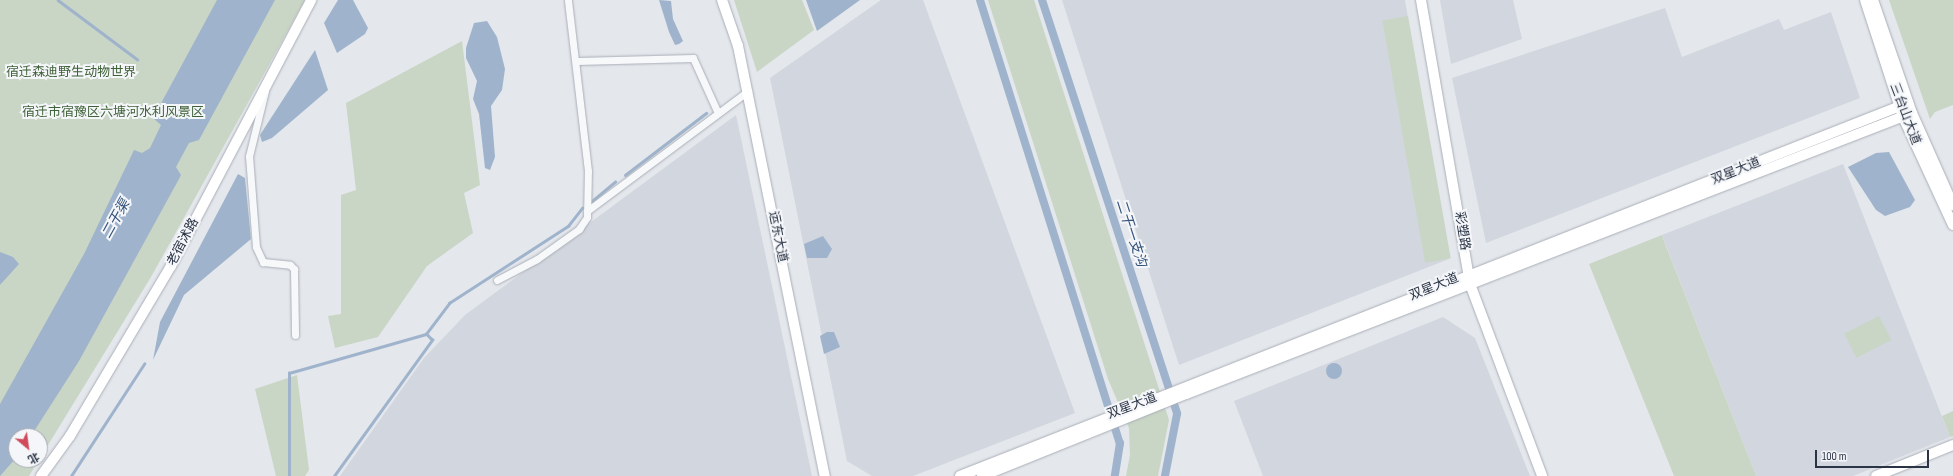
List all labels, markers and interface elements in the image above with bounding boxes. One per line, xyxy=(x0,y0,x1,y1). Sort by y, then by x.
park label: 宿迁森迪野生动物世界 xyxy=(6,64,136,80)
street label: 三台山大道 xyxy=(1886,81,1924,147)
park label: 宿迁市宿豫区六塘河水利风景区 xyxy=(22,104,204,120)
street label: 双星大道 xyxy=(1709,154,1763,188)
water label: 二干渠 xyxy=(98,197,134,241)
water label: 二干一支沟 xyxy=(1112,197,1150,269)
street label: 运东大道 xyxy=(765,210,791,264)
street label: 彩塑路 xyxy=(1451,211,1473,251)
street label: 老宿沭路 xyxy=(164,215,202,269)
street label: 双星大道 xyxy=(1407,270,1461,304)
street label: 双星大道 xyxy=(1105,389,1159,423)
north arrow xyxy=(8,428,48,468)
scale bar xyxy=(1817,442,1931,468)
text: 100 m xyxy=(1822,449,1847,464)
text: 北 xyxy=(26,450,42,466)

